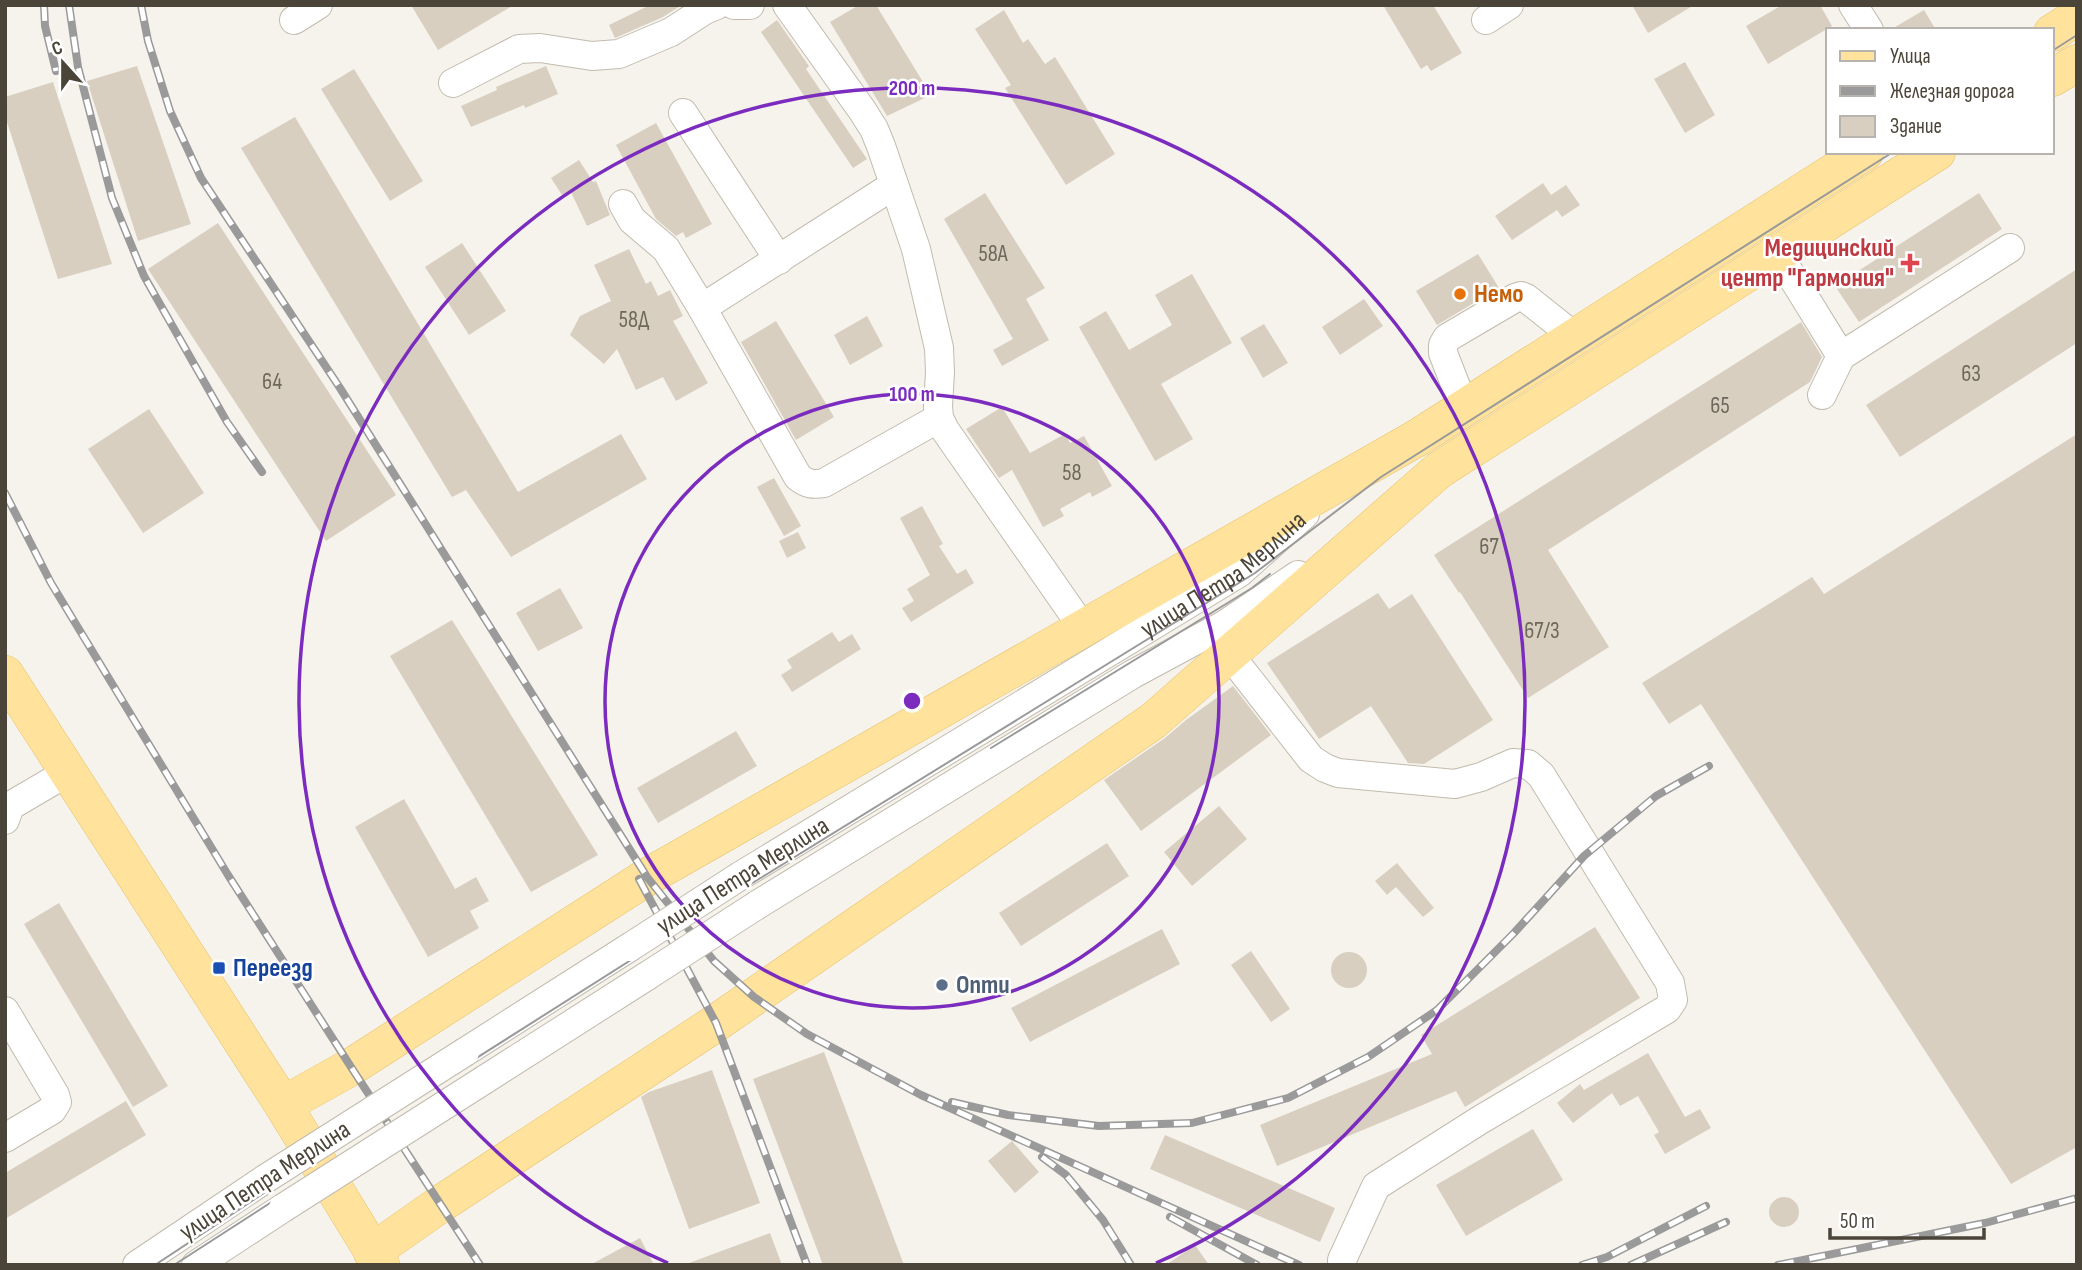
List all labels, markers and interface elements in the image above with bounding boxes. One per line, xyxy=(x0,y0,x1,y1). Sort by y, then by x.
north arrow xyxy=(28,28,98,98)
legend xyxy=(1826,28,2054,154)
text: С xyxy=(49,36,66,61)
text: Улица xyxy=(1890,44,1931,69)
text: 200 m xyxy=(889,76,935,101)
text: Железная дорога xyxy=(1890,79,2015,104)
text: Здание xyxy=(1890,114,1942,139)
place label: Медицинский центр "Гармония" xyxy=(1721,233,1894,294)
house number: 58А xyxy=(978,240,1008,268)
marker: Медицинский центр "Гармония" xyxy=(1900,253,1920,273)
place label: Немо xyxy=(1474,279,1524,310)
marker: Немо xyxy=(1452,286,1468,302)
house number: 58Д xyxy=(619,306,649,334)
house number: 63 xyxy=(1961,360,1981,388)
house number: 64 xyxy=(262,368,282,396)
text: 100 m xyxy=(889,382,935,407)
house number: 65 xyxy=(1710,392,1730,420)
house number: 58 xyxy=(1062,459,1082,487)
street label: улица Петра Мерлина xyxy=(1135,505,1313,645)
house number: 67 xyxy=(1479,533,1499,561)
house number: 67/3 xyxy=(1524,617,1560,645)
centre of rings xyxy=(900,689,924,713)
street label: улица Петра Мерлина xyxy=(651,811,835,941)
place label: Переезд xyxy=(233,953,313,984)
marker: Переезд xyxy=(211,960,227,976)
place label: Опти xyxy=(956,970,1010,1001)
marker: Опти xyxy=(934,977,950,993)
street label: улица Петра Мерлина xyxy=(174,1114,356,1248)
scale bar xyxy=(1830,1196,1984,1240)
text: 50 m xyxy=(1840,1209,1875,1234)

